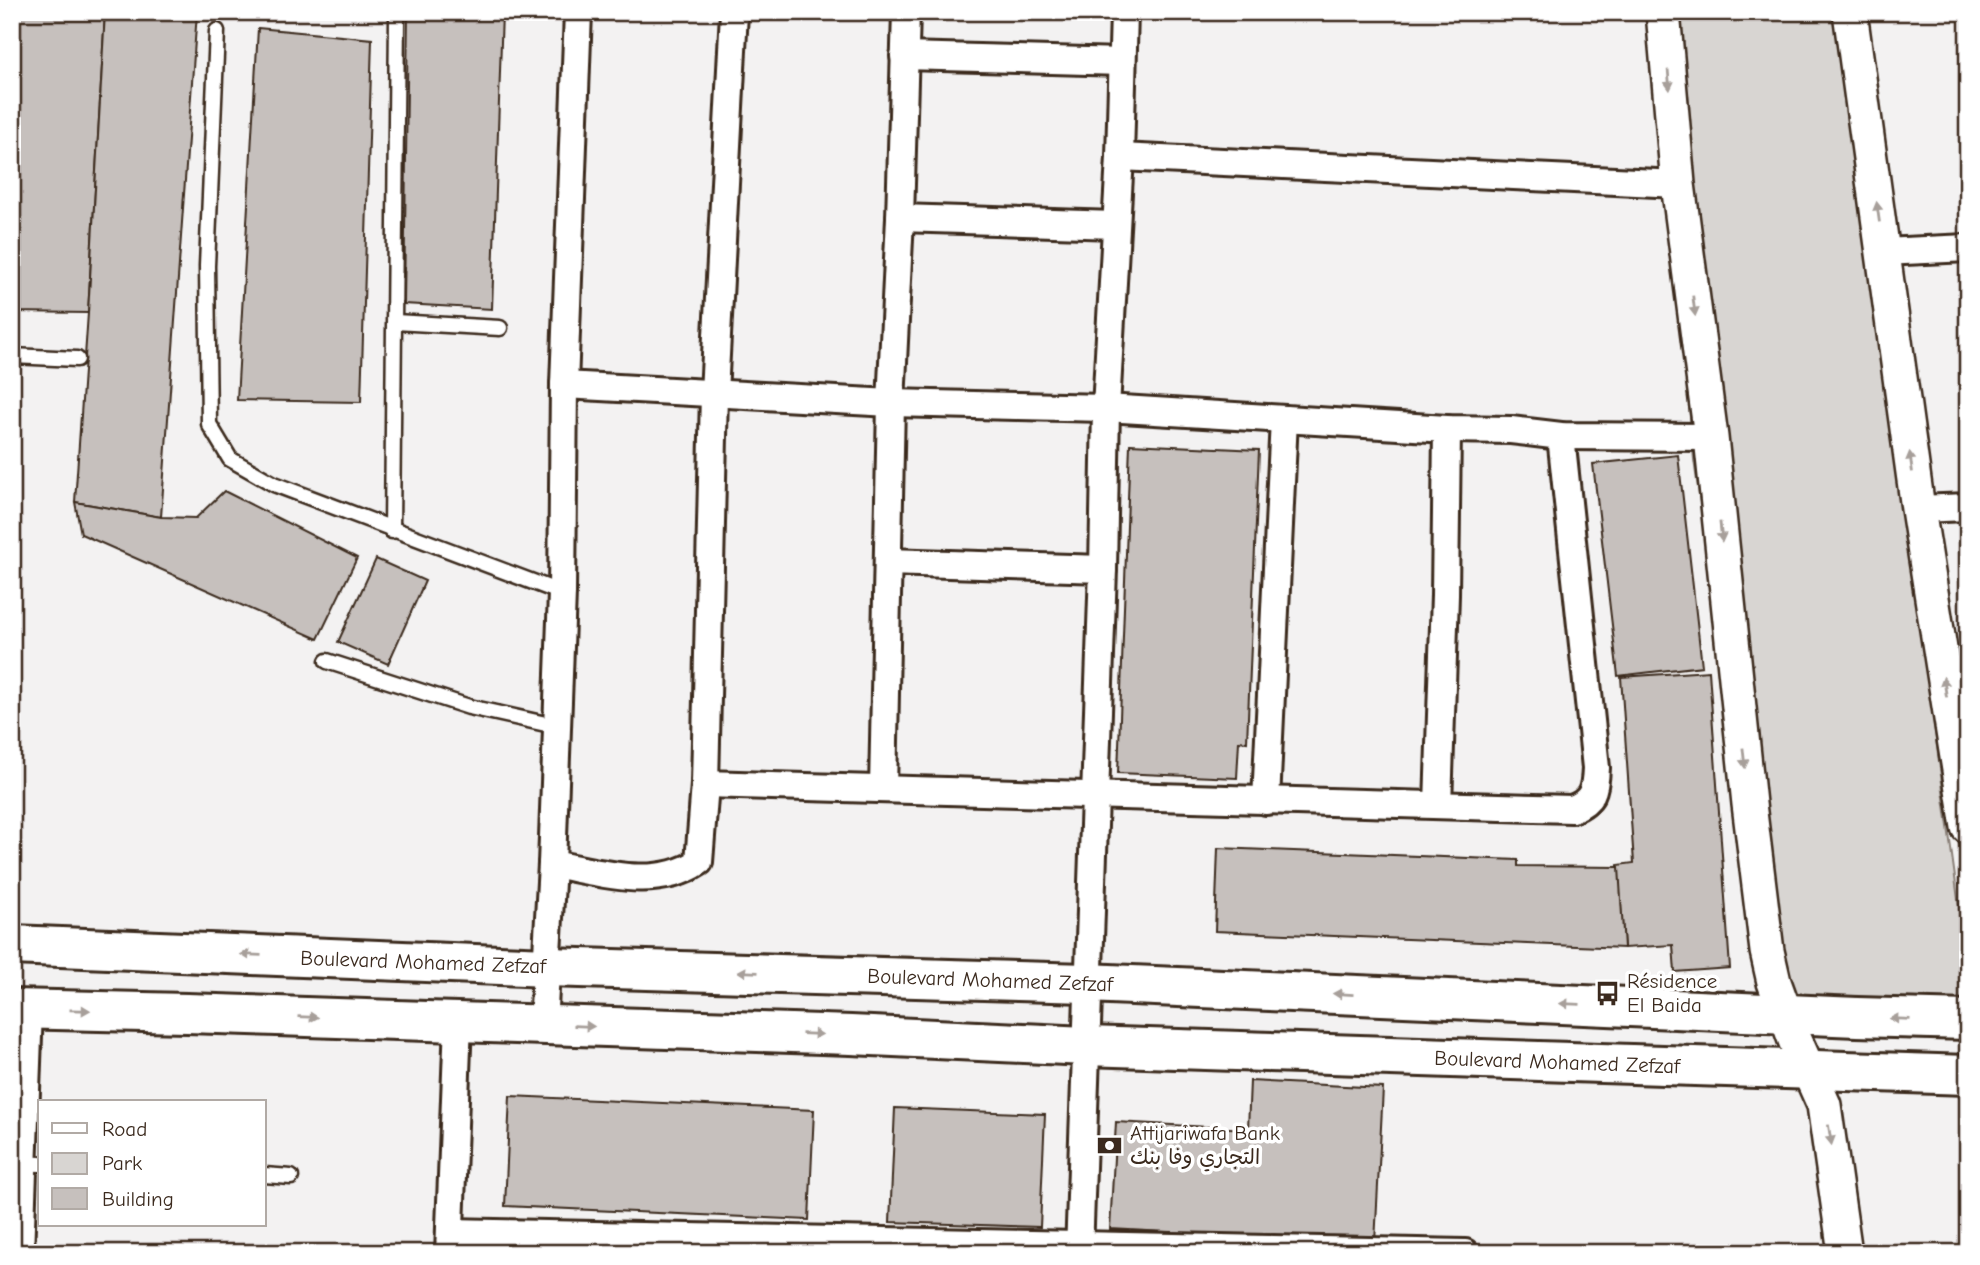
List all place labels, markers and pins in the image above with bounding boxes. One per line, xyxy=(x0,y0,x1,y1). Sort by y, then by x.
place label: Résidence El Baida xyxy=(1627,969,1717,1017)
bus stop icon: Résidence El Baida xyxy=(1593,979,1621,1007)
place label: Attijariwafa Bank التجاري وفا بنك xyxy=(1130,1121,1280,1172)
bank icon: Attijariwafa Bank التجاري وفا بنك xyxy=(1096,1131,1124,1159)

